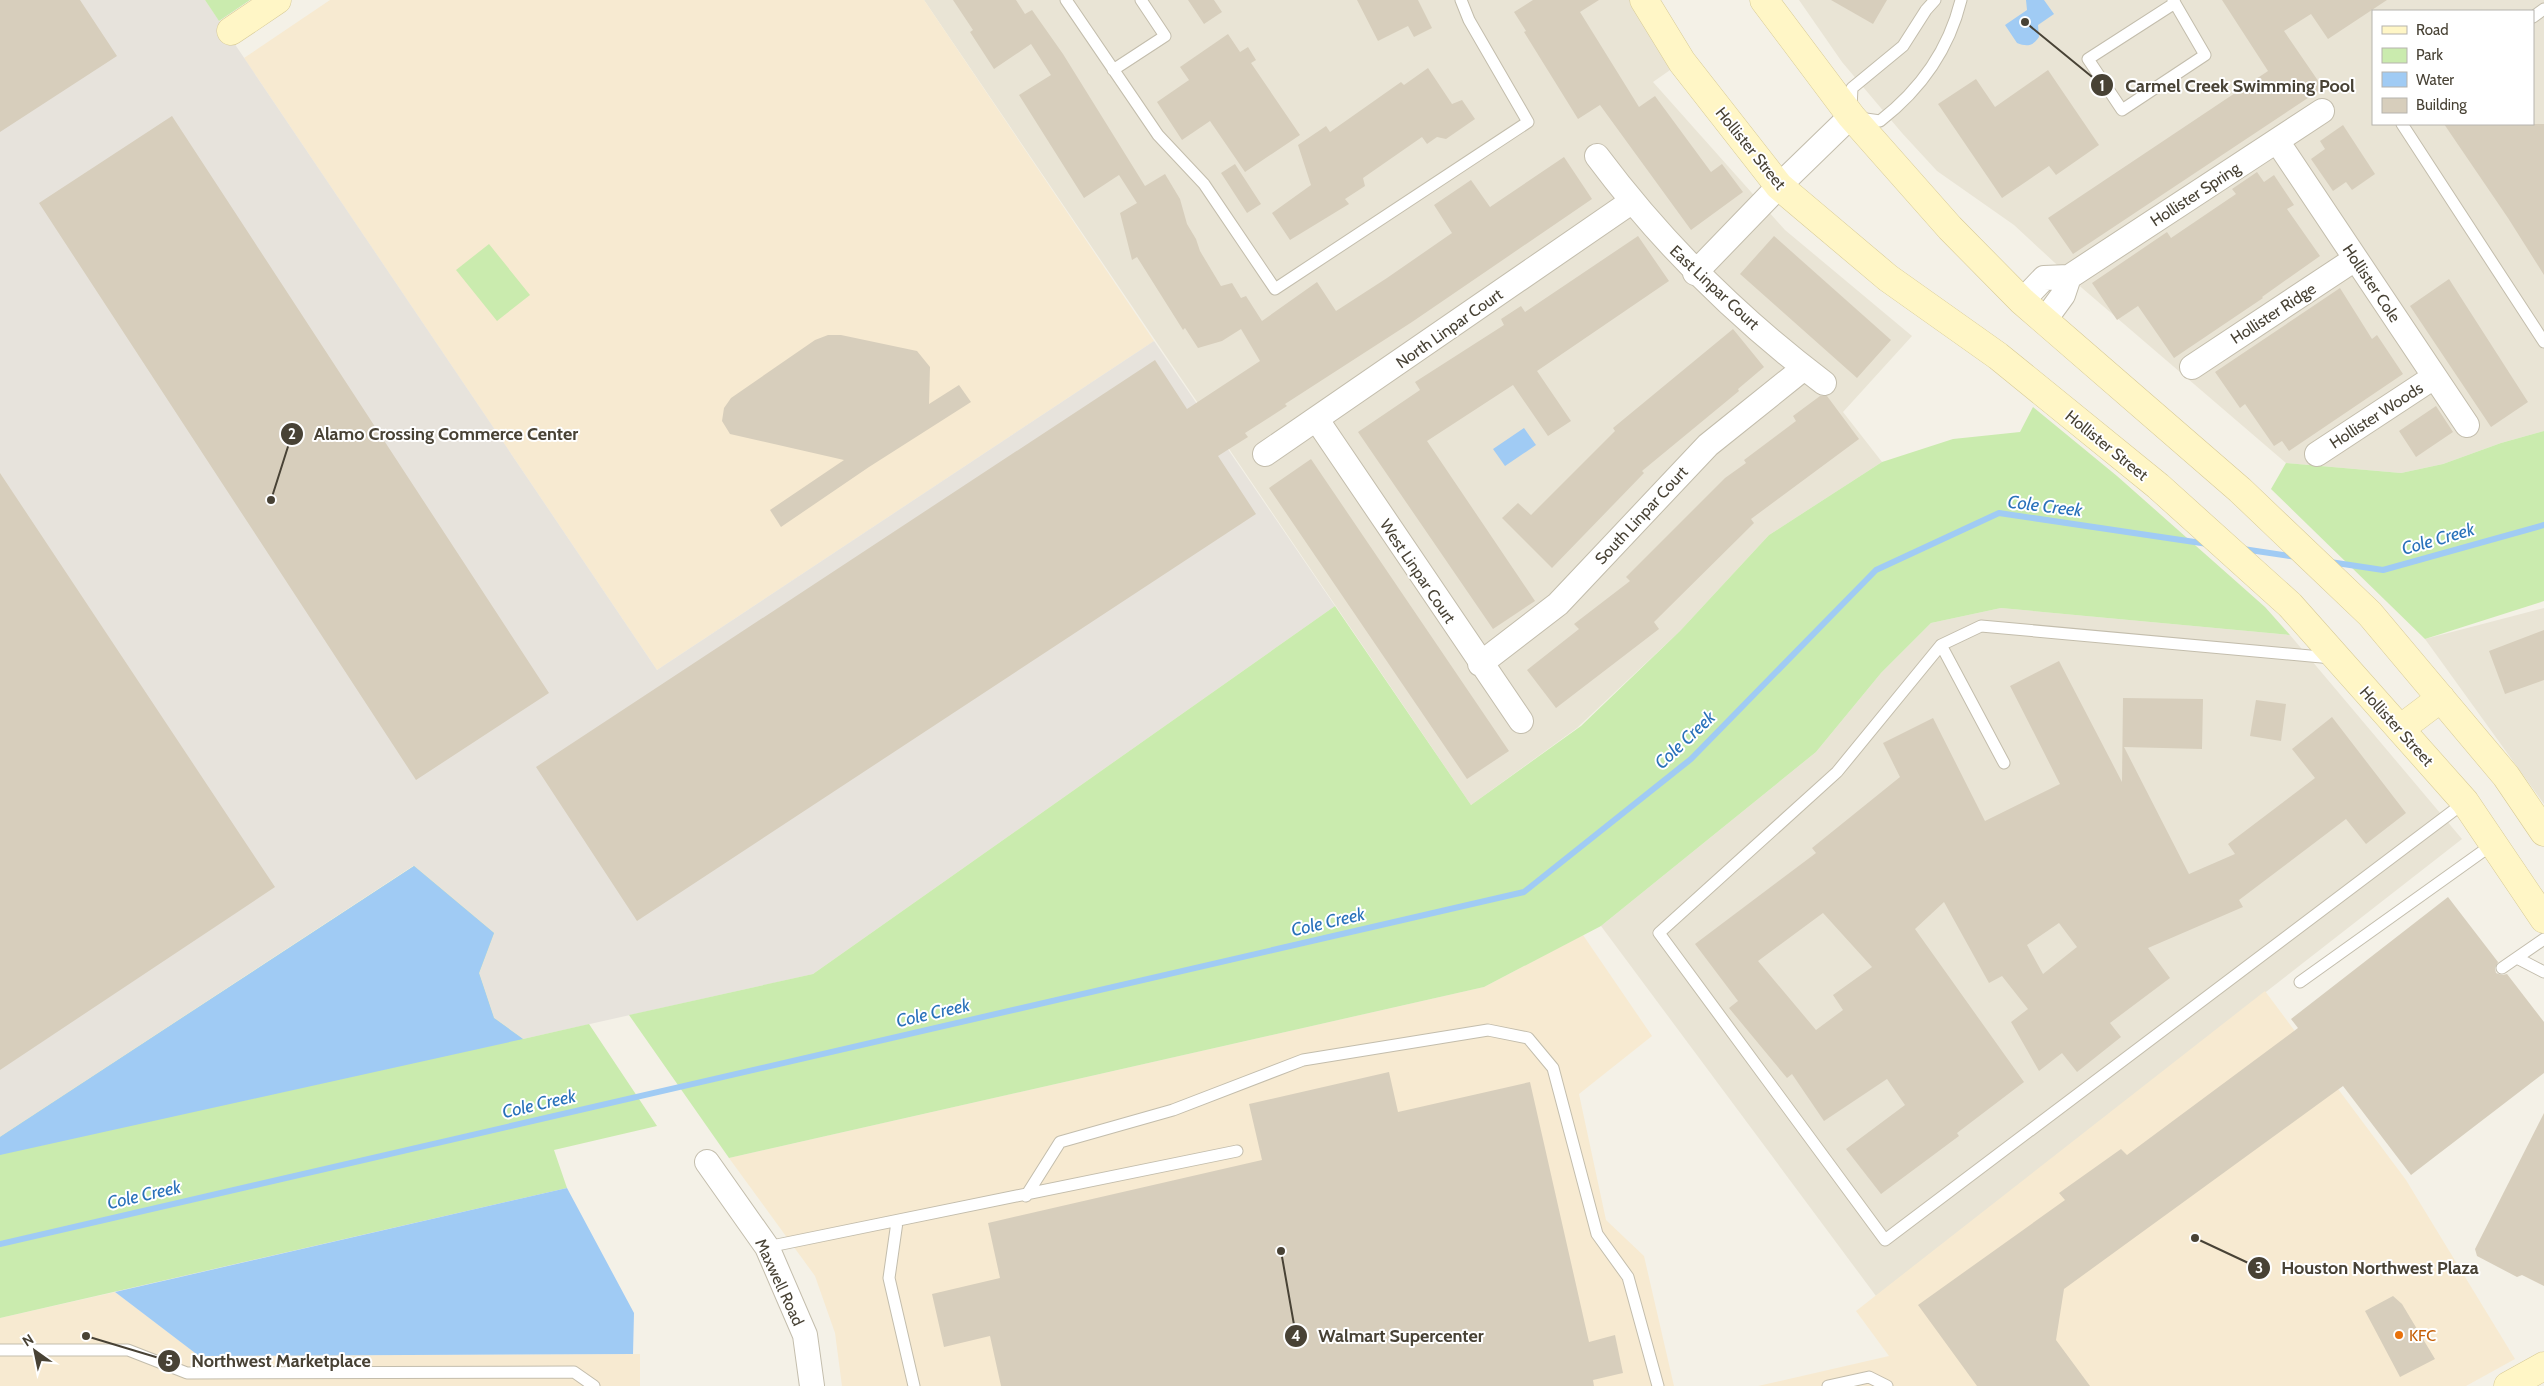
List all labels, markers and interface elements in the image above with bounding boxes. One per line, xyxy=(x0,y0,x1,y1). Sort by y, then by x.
legend xyxy=(2372,10,2534,125)
text: Road xyxy=(2416,21,2449,39)
text: Park xyxy=(2416,46,2443,64)
callout: Carmel Creek Swimming Pool xyxy=(2090,69,2364,102)
text: Water xyxy=(2416,71,2454,89)
text: Carmel Creek Swimming Pool xyxy=(2125,75,2355,97)
text: 1 xyxy=(2099,77,2105,95)
text: Building xyxy=(2416,96,2467,114)
street label: Hollister Street xyxy=(1712,103,1790,194)
street label: Hollister Spring xyxy=(2147,158,2245,230)
street label: East Linpar Court xyxy=(1666,241,1764,334)
street label: Hollister Cole xyxy=(2339,241,2405,326)
street label: Hollister Ridge xyxy=(2227,279,2319,348)
street label: North Linpar Court xyxy=(1392,284,1507,372)
street label: Hollister Woods xyxy=(2326,378,2427,453)
street label: Hollister Street xyxy=(2062,406,2152,485)
callout: Alamo Crossing Commerce Center xyxy=(279,417,589,450)
text: Alamo Crossing Commerce Center xyxy=(314,423,578,445)
text: 2 xyxy=(288,425,296,443)
street label: South Linpar Court xyxy=(1591,462,1692,568)
water label: Cole Creek xyxy=(2006,491,2085,522)
street label: West Linpar Court xyxy=(1376,516,1460,627)
water label: Cole Creek xyxy=(2399,518,2478,560)
street label: Hollister Street xyxy=(2356,683,2438,771)
water label: Cole Creek xyxy=(1650,706,1721,774)
water label: Cole Creek xyxy=(1289,903,1368,941)
water label: Cole Creek xyxy=(894,994,973,1032)
water label: Cole Creek xyxy=(500,1085,579,1123)
water label: Cole Creek xyxy=(105,1176,184,1214)
street label: Maxwell Road xyxy=(751,1236,808,1329)
callout: Houston Northwest Plaza xyxy=(2246,1251,2489,1284)
text: Houston Northwest Plaza xyxy=(2281,1257,2479,1279)
text: 3 xyxy=(2255,1259,2263,1277)
callout: Walmart Supercenter xyxy=(1283,1319,1494,1352)
text: Walmart Supercenter xyxy=(1318,1325,1484,1347)
north arrow xyxy=(10,1326,60,1376)
place label: KFC xyxy=(2409,1326,2436,1345)
text: 4 xyxy=(1291,1327,1301,1345)
marker: KFC xyxy=(2393,1329,2405,1341)
text: N xyxy=(19,1330,37,1350)
callout: Northwest Marketplace xyxy=(156,1345,381,1378)
text: Northwest Marketplace xyxy=(191,1350,371,1372)
text: 5 xyxy=(165,1352,173,1370)

